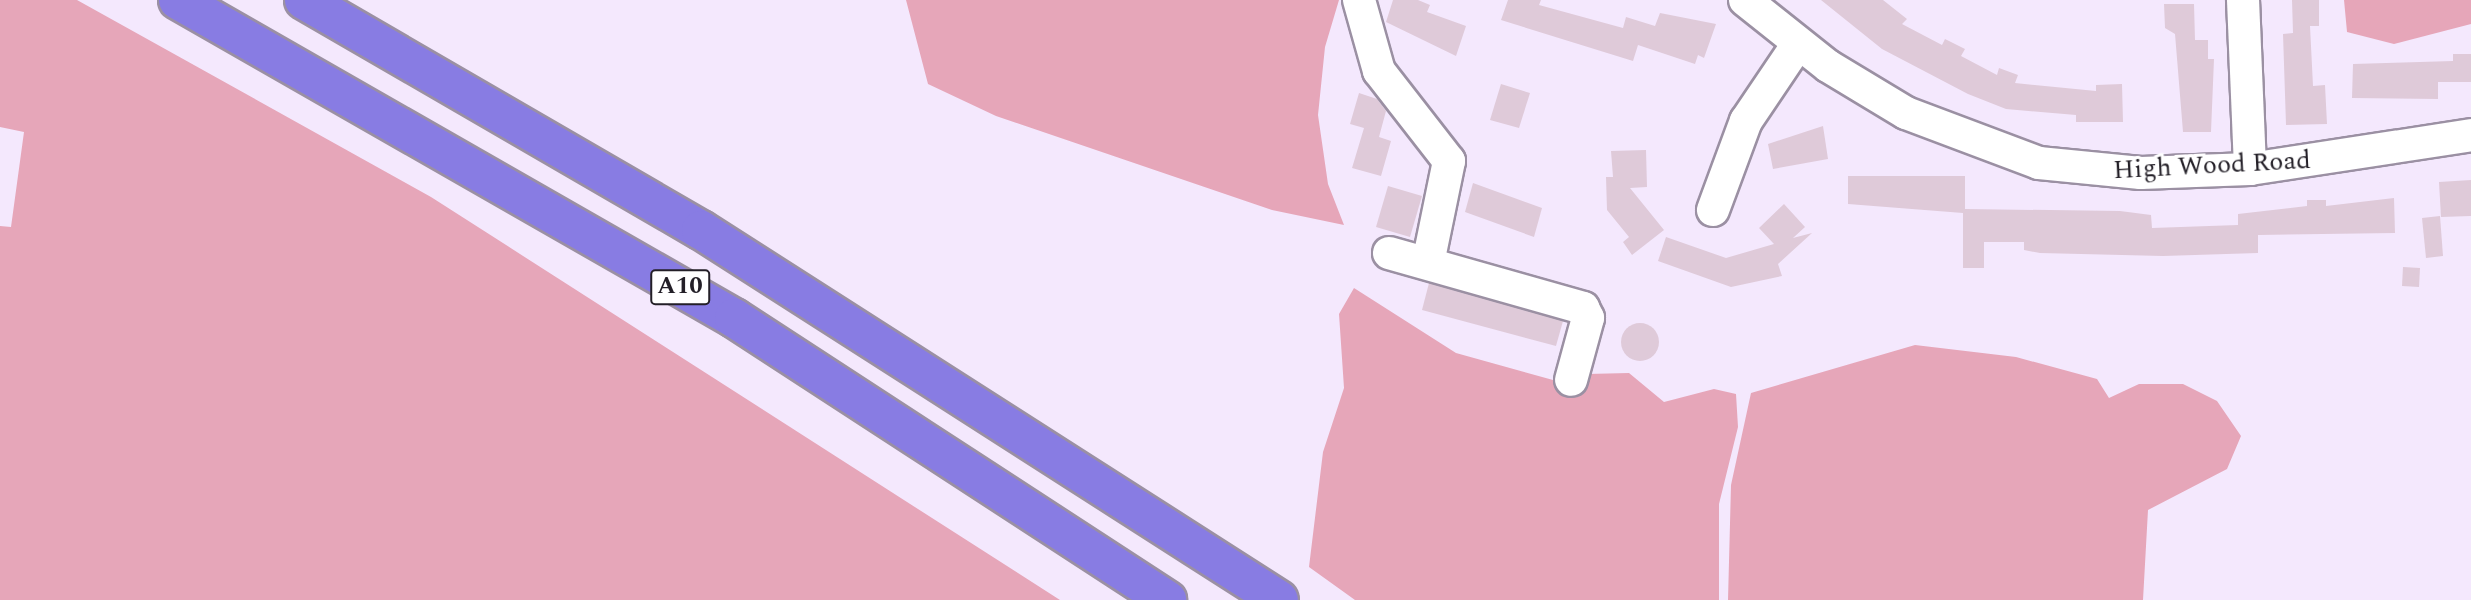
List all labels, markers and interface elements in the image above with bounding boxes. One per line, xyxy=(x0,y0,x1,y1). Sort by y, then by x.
street label: High Wood Road xyxy=(2112,145,2312,187)
road number: A10 xyxy=(648,266,712,308)

